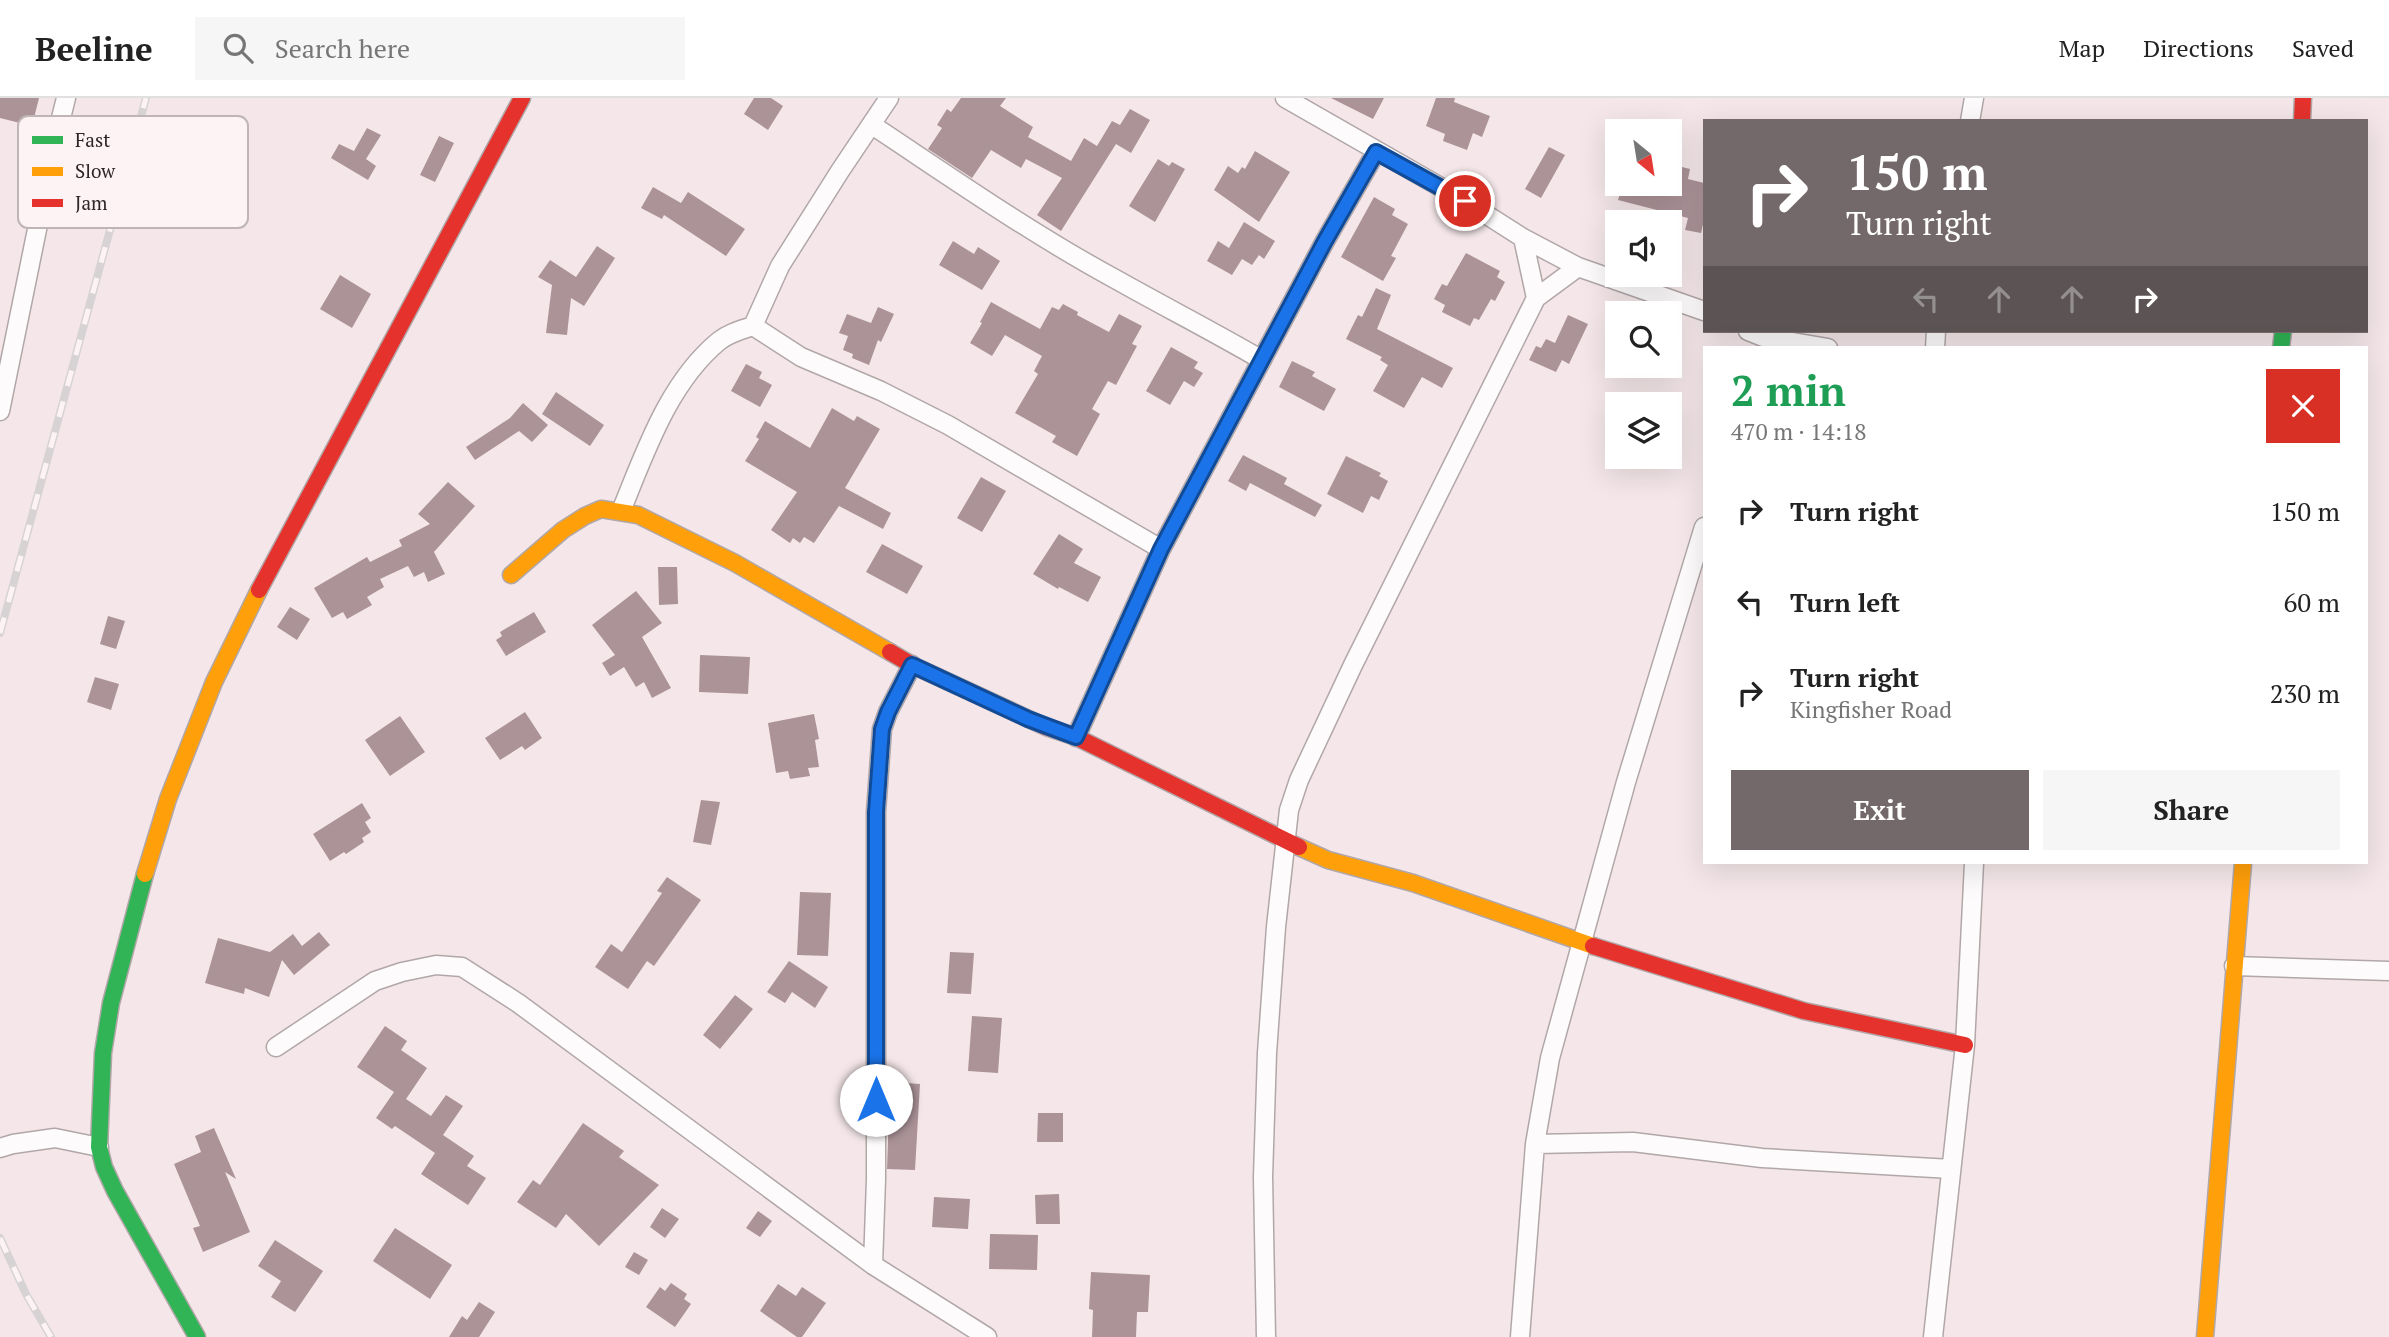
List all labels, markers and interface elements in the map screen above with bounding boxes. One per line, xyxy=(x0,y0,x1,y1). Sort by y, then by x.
search box xyxy=(195,17,685,80)
text: Beeline xyxy=(35,27,153,70)
icon: search xyxy=(219,29,257,67)
text: Search here xyxy=(275,31,410,65)
text: Map xyxy=(2059,32,2105,64)
text: Directions xyxy=(2143,32,2254,64)
text: Saved xyxy=(2292,32,2354,64)
legend xyxy=(18,116,248,228)
north arrow xyxy=(1605,119,1682,196)
map controls xyxy=(1605,119,1682,469)
text: Fast xyxy=(75,127,110,152)
text: 150 m xyxy=(1846,139,1988,204)
icon: right xyxy=(1731,147,1822,238)
text: Slow xyxy=(75,158,116,183)
pin xyxy=(1435,171,1495,231)
icon: arrive xyxy=(1446,182,1484,220)
text: Jam xyxy=(75,190,108,215)
text: Turn right xyxy=(1846,202,1992,244)
button: sound xyxy=(1605,210,1682,287)
icon: left xyxy=(1907,280,1945,318)
icon: ahead xyxy=(1980,280,2018,318)
icon: ahead xyxy=(2053,280,2091,318)
icon: right xyxy=(2126,280,2164,318)
button: search xyxy=(1605,301,1682,378)
text: 2 min xyxy=(1731,362,1846,418)
button: close xyxy=(2266,369,2340,443)
button: layers xyxy=(1605,392,1682,469)
text: 470 m · 14:18 xyxy=(1731,416,1866,447)
icon: right xyxy=(1731,492,1769,530)
text: Turn right xyxy=(1790,494,1919,528)
text: 150 m xyxy=(2270,494,2340,528)
icon: left xyxy=(1731,583,1769,621)
text: Turn left xyxy=(1790,585,1900,619)
text: 60 m xyxy=(2284,585,2340,619)
text: Turn right xyxy=(1790,660,1919,694)
icon: right xyxy=(1731,674,1769,712)
text: 230 m xyxy=(2270,676,2340,710)
text: Kingfisher Road xyxy=(1790,694,1952,725)
button: Exit xyxy=(1731,770,2029,850)
button: Share xyxy=(2043,770,2340,850)
position arrow xyxy=(839,1063,913,1137)

